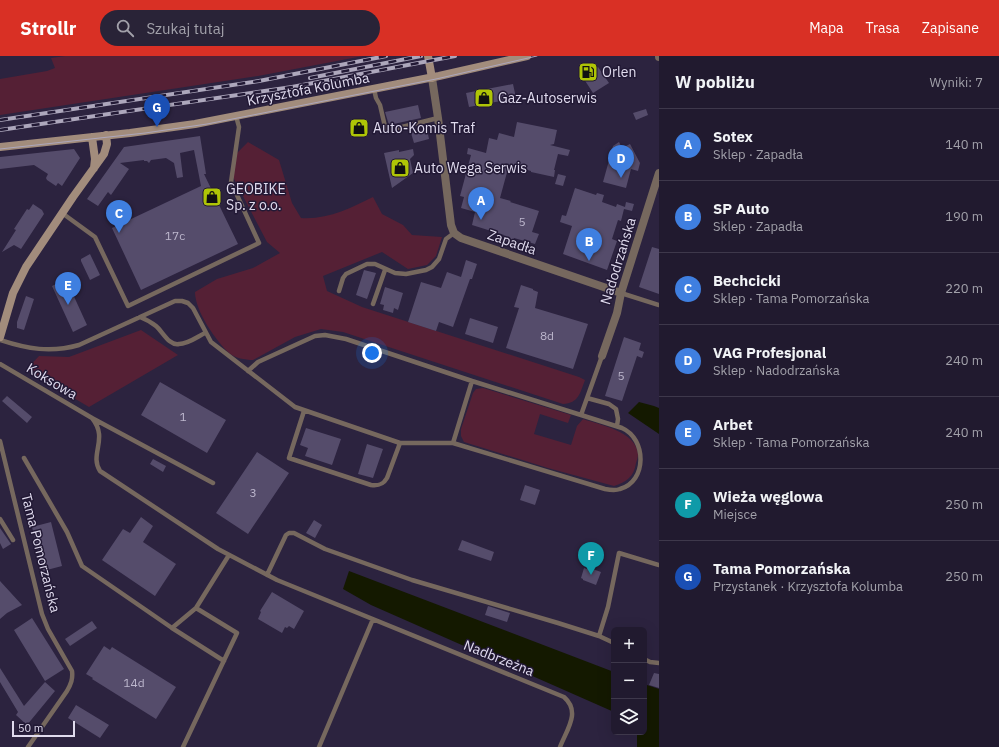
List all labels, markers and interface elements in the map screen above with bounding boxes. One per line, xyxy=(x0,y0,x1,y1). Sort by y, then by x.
search box xyxy=(100,10,380,46)
text: Strollr xyxy=(20,16,76,40)
icon: search xyxy=(114,17,136,39)
text: Szukaj tutaj xyxy=(146,19,225,38)
text: Mapa xyxy=(809,19,844,37)
text: Trasa xyxy=(866,19,900,37)
text: Zapisane xyxy=(922,19,979,37)
fuel station icon: Orlen xyxy=(577,61,599,83)
place label: Orlen xyxy=(602,63,637,81)
street label: Krzysztofa Kolumba xyxy=(245,68,371,110)
text: W pobliżu xyxy=(675,71,755,93)
text: Wyniki: 7 xyxy=(930,74,983,91)
shop icon: Gaz-Autoserwis xyxy=(473,87,495,109)
place label: Gaz-Autoserwis xyxy=(498,89,597,107)
pin: G xyxy=(144,94,170,127)
shop icon: Auto-Komis Traf xyxy=(348,117,370,139)
place label: Auto-Komis Traf xyxy=(373,119,475,137)
text: Sotex xyxy=(713,127,753,146)
text: A xyxy=(684,136,692,153)
text: 140 m xyxy=(945,136,983,153)
pin: D xyxy=(608,145,634,178)
text: Sklep · Zapadła xyxy=(713,146,803,163)
shop icon: Auto Wega Serwis xyxy=(389,157,411,179)
place label: Auto Wega Serwis xyxy=(414,159,527,177)
place label: GEOBIKE Sp. z o.o. xyxy=(226,180,286,214)
shop icon: GEOBIKE Sp. z o.o. xyxy=(201,186,223,208)
pin: A xyxy=(468,187,494,220)
text: SP Auto xyxy=(713,199,769,218)
pin: C xyxy=(106,200,132,233)
text: B xyxy=(684,208,692,225)
text: 190 m xyxy=(945,208,983,225)
house number: 5 xyxy=(518,214,526,229)
street label: Nadodrzańska xyxy=(596,215,640,307)
text: Sklep · Zapadła xyxy=(713,218,803,235)
street label: Zapadła xyxy=(485,225,539,259)
house number: 17c xyxy=(165,228,185,243)
pin: B xyxy=(576,228,602,261)
text: Bechcicki xyxy=(713,271,781,290)
pin: E xyxy=(55,272,81,305)
text: C xyxy=(684,280,692,297)
text: 220 m xyxy=(945,280,983,297)
text: Sklep · Tama Pomorzańska xyxy=(713,290,870,307)
house number: 8d xyxy=(540,328,554,343)
your location xyxy=(362,343,382,363)
text: VAG Profesjonal xyxy=(713,343,826,362)
text: D xyxy=(683,352,693,369)
text: 240 m xyxy=(945,352,983,369)
street label: Koksowa xyxy=(23,359,81,403)
text: Sklep · Nadodrzańska xyxy=(713,362,840,379)
house number: 5 xyxy=(617,368,625,383)
house number: 1 xyxy=(179,409,187,424)
text: Arbet xyxy=(713,415,753,434)
text: E xyxy=(684,424,692,441)
text: 240 m xyxy=(945,424,983,441)
text: Sklep · Tama Pomorzańska xyxy=(713,434,870,451)
house number: 3 xyxy=(249,485,257,500)
text: Wieża węglowa xyxy=(713,487,823,506)
street label: Tama Pomorzańska xyxy=(17,491,65,615)
text: F xyxy=(684,496,692,513)
text: 250 m xyxy=(945,496,983,513)
text: Miejsce xyxy=(713,506,757,523)
pin: F xyxy=(578,542,604,575)
text: Tama Pomorzańska xyxy=(713,559,851,578)
text: G xyxy=(683,568,693,585)
text: 250 m xyxy=(945,568,983,585)
text: Przystanek · Krzysztofa Kolumba xyxy=(713,578,903,595)
map controls xyxy=(611,627,647,735)
button: + xyxy=(611,627,647,663)
street label: Nadbrzeżna xyxy=(461,636,537,681)
button: − xyxy=(611,663,647,699)
house number: 14d xyxy=(123,675,145,690)
button: layers xyxy=(611,699,647,735)
scale bar xyxy=(12,719,75,738)
text: 50 m xyxy=(18,721,43,735)

